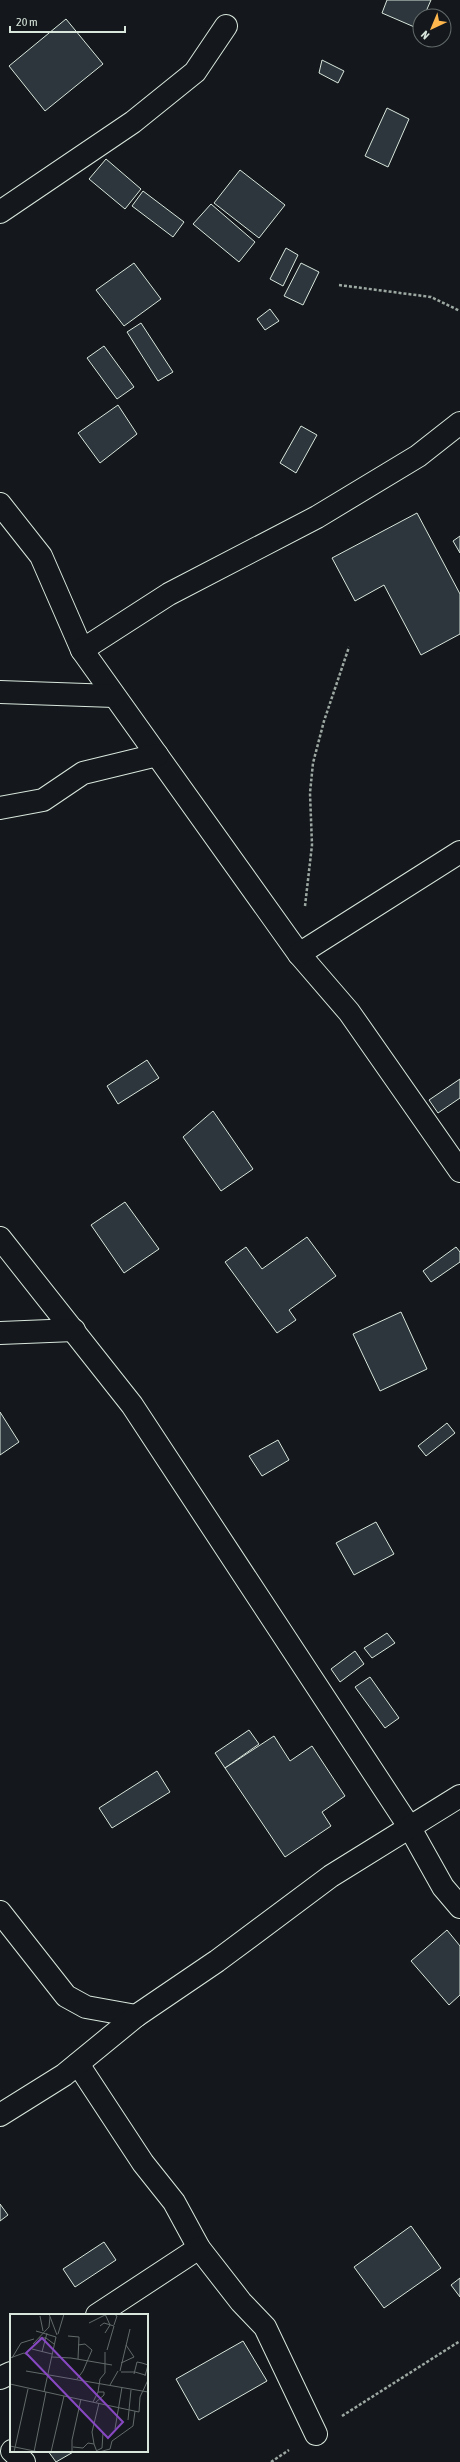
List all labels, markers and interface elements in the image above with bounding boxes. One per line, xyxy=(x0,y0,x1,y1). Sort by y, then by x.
scale bar xyxy=(10,8,125,34)
north arrow xyxy=(412,8,452,48)
text: 20 m xyxy=(16,15,38,29)
text: N xyxy=(419,29,432,42)
inset map xyxy=(10,2314,148,2452)

